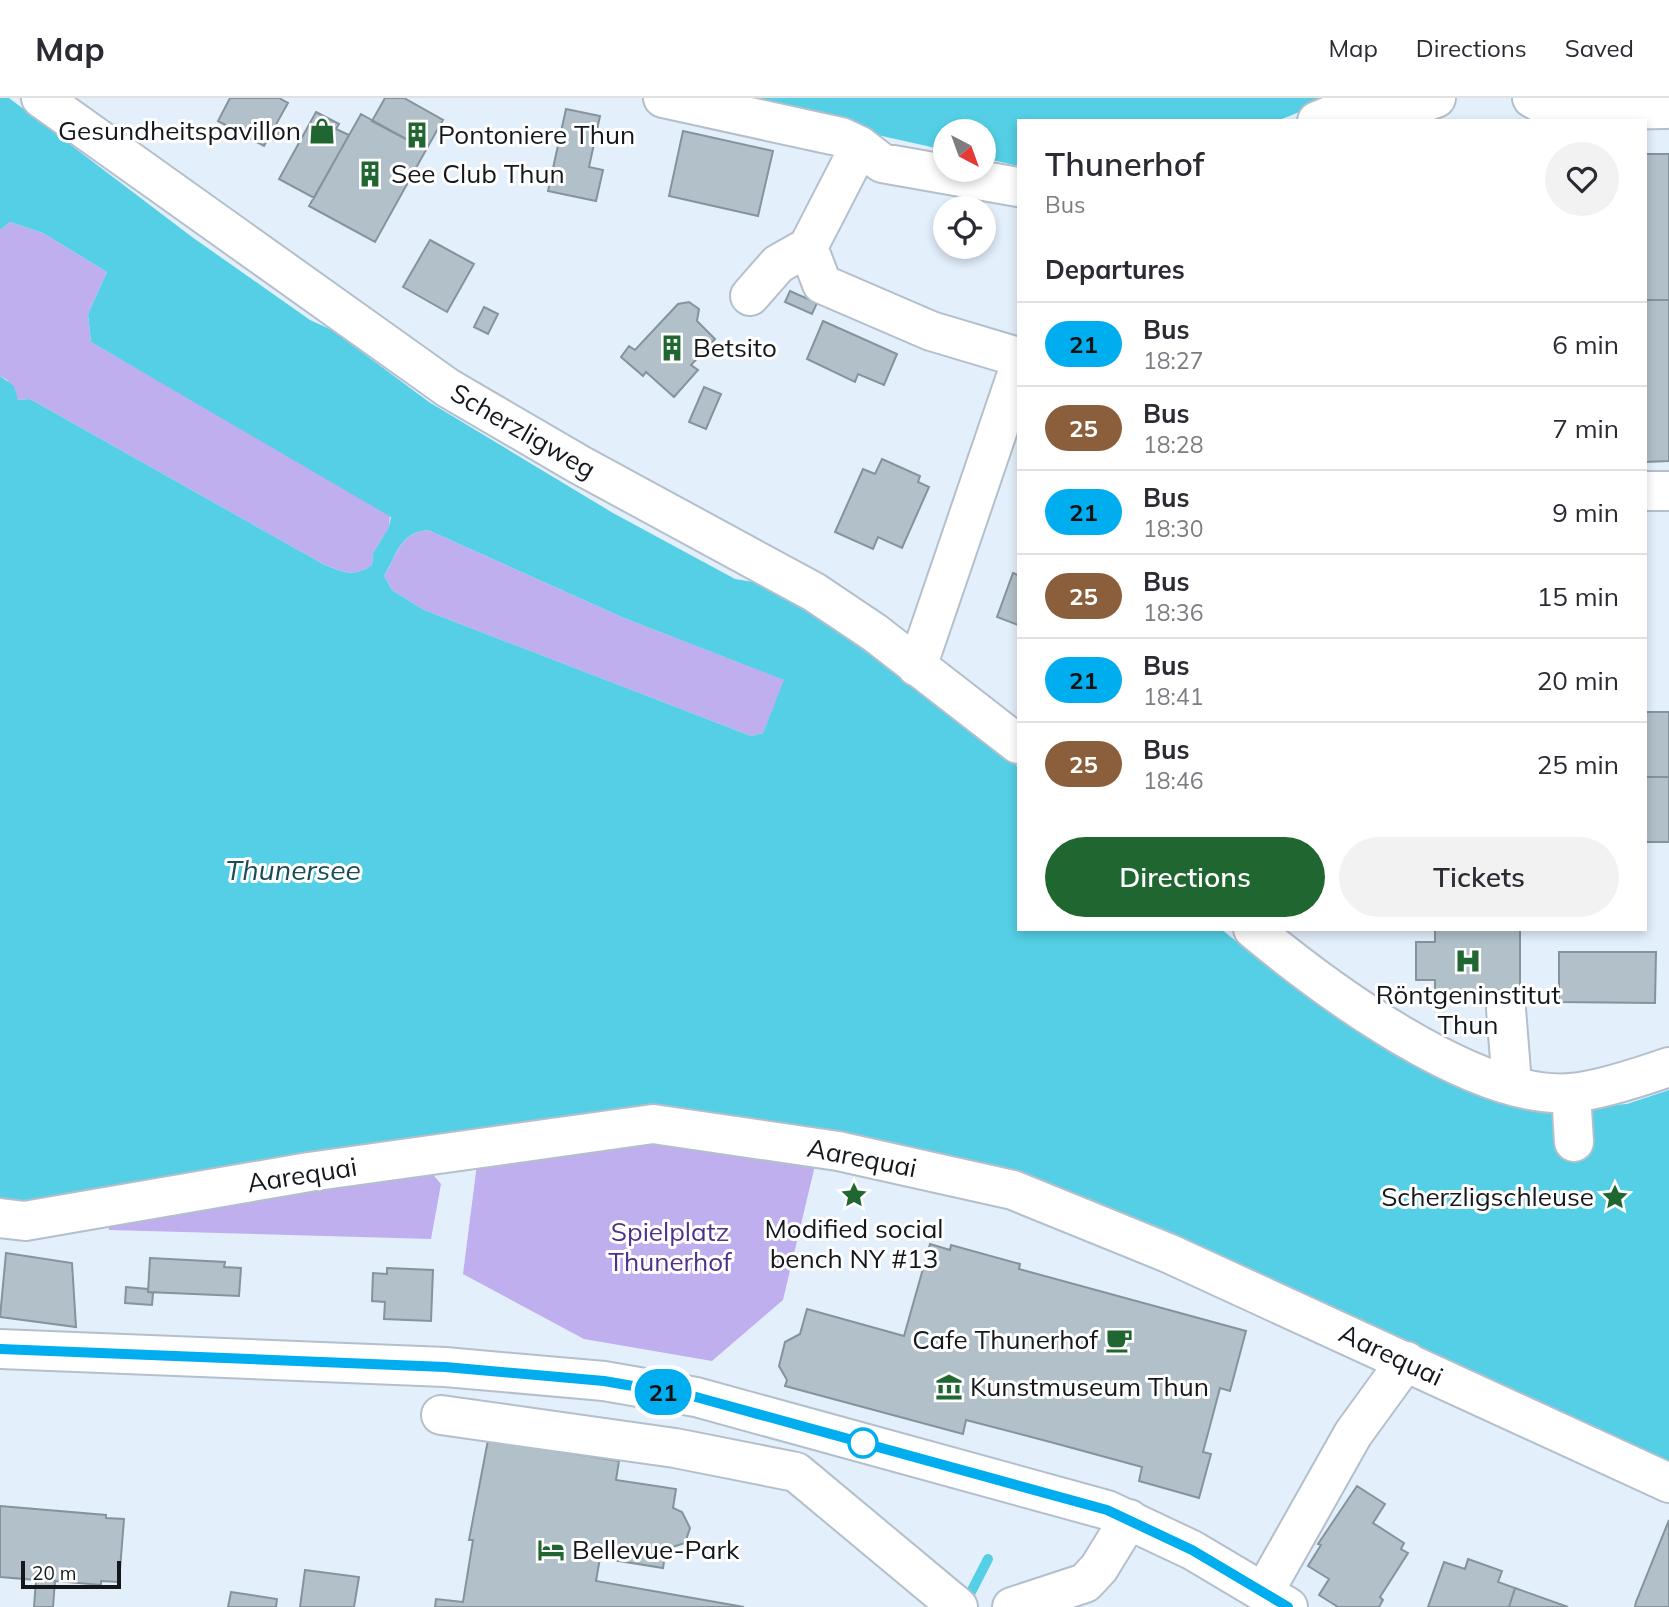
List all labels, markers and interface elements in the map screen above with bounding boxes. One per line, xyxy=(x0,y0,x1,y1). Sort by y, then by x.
text: Map xyxy=(35,28,105,69)
text: Map xyxy=(1328,33,1378,63)
text: Directions xyxy=(1416,33,1527,63)
text: Saved xyxy=(1565,33,1634,63)
place label: Gesundheitspavillon xyxy=(58,114,301,147)
shop icon: Gesundheitspavillon xyxy=(307,116,337,146)
place label: Pontoniere Thun xyxy=(438,118,635,151)
north arrow xyxy=(933,119,996,182)
map controls xyxy=(933,119,996,259)
building icon: Pontoniere Thun xyxy=(402,120,432,150)
button: heart xyxy=(1545,142,1619,216)
text: Thunerhof xyxy=(1045,143,1204,184)
place label: See Club Thun xyxy=(391,157,565,190)
building icon: See Club Thun xyxy=(355,159,385,189)
text: Bus xyxy=(1045,190,1085,219)
button: locate xyxy=(933,196,996,259)
text: Departures xyxy=(1045,253,1185,286)
text: Bus xyxy=(1143,313,1189,346)
text: 6 min xyxy=(1552,328,1619,361)
text: 21 xyxy=(1069,329,1098,359)
place label: Betsito xyxy=(693,331,777,364)
building icon: Betsito xyxy=(657,333,687,363)
text: 18:27 xyxy=(1143,346,1203,375)
street label: Scherzligweg xyxy=(445,376,602,485)
text: Bus xyxy=(1143,397,1189,430)
text: 7 min xyxy=(1552,412,1619,445)
text: 25 xyxy=(1069,413,1098,443)
text: 18:28 xyxy=(1143,430,1203,459)
text: Bus xyxy=(1143,481,1189,514)
text: 9 min xyxy=(1552,496,1619,529)
text: 21 xyxy=(1069,497,1098,527)
text: 18:30 xyxy=(1143,514,1203,543)
text: Bus xyxy=(1143,565,1189,598)
text: 15 min xyxy=(1537,580,1619,613)
text: 25 xyxy=(1069,581,1098,611)
text: 18:36 xyxy=(1143,598,1203,627)
text: Bus xyxy=(1143,649,1189,682)
text: 20 min xyxy=(1537,664,1619,697)
text: 21 xyxy=(1069,665,1098,695)
text: 18:41 xyxy=(1143,682,1203,711)
text: Bus xyxy=(1143,733,1189,766)
text: 25 min xyxy=(1537,748,1619,781)
text: 25 xyxy=(1069,749,1098,779)
text: 18:46 xyxy=(1143,766,1203,795)
button: Directions xyxy=(1045,837,1325,917)
button: Tickets xyxy=(1339,837,1619,917)
water label: Thunersee xyxy=(225,852,361,887)
hospital icon: Röntgeninstitut Thun xyxy=(1453,946,1483,976)
place label: Röntgeninstitut Thun xyxy=(1376,978,1560,1041)
street label: Aarequai xyxy=(805,1131,919,1184)
street label: Aarequai xyxy=(245,1150,359,1199)
place icon: Modified social bench NY #13 xyxy=(839,1180,869,1210)
place label: Scherzligschleuse xyxy=(1381,1180,1594,1213)
place icon: Scherzligschleuse xyxy=(1600,1182,1630,1212)
place label: Modified social bench NY #13 xyxy=(765,1212,943,1275)
park label: Spielplatz Thunerhof xyxy=(608,1215,733,1278)
street label: Aarequai xyxy=(1334,1316,1448,1393)
place label: Cafe Thunerhof xyxy=(912,1323,1099,1356)
cafe icon: Cafe Thunerhof xyxy=(1104,1325,1134,1355)
line badge: 21 xyxy=(632,1369,694,1415)
place label: Kunstmuseum Thun xyxy=(970,1370,1209,1403)
museum icon: Kunstmuseum Thun xyxy=(934,1372,964,1402)
text: 21 xyxy=(649,1377,677,1407)
unlabelled marker xyxy=(848,1428,878,1458)
place label: Bellevue-Park xyxy=(572,1533,740,1566)
hotel icon: Bellevue-Park xyxy=(536,1535,566,1565)
scale bar xyxy=(21,1558,121,1590)
text: 20 m xyxy=(32,1561,76,1585)

